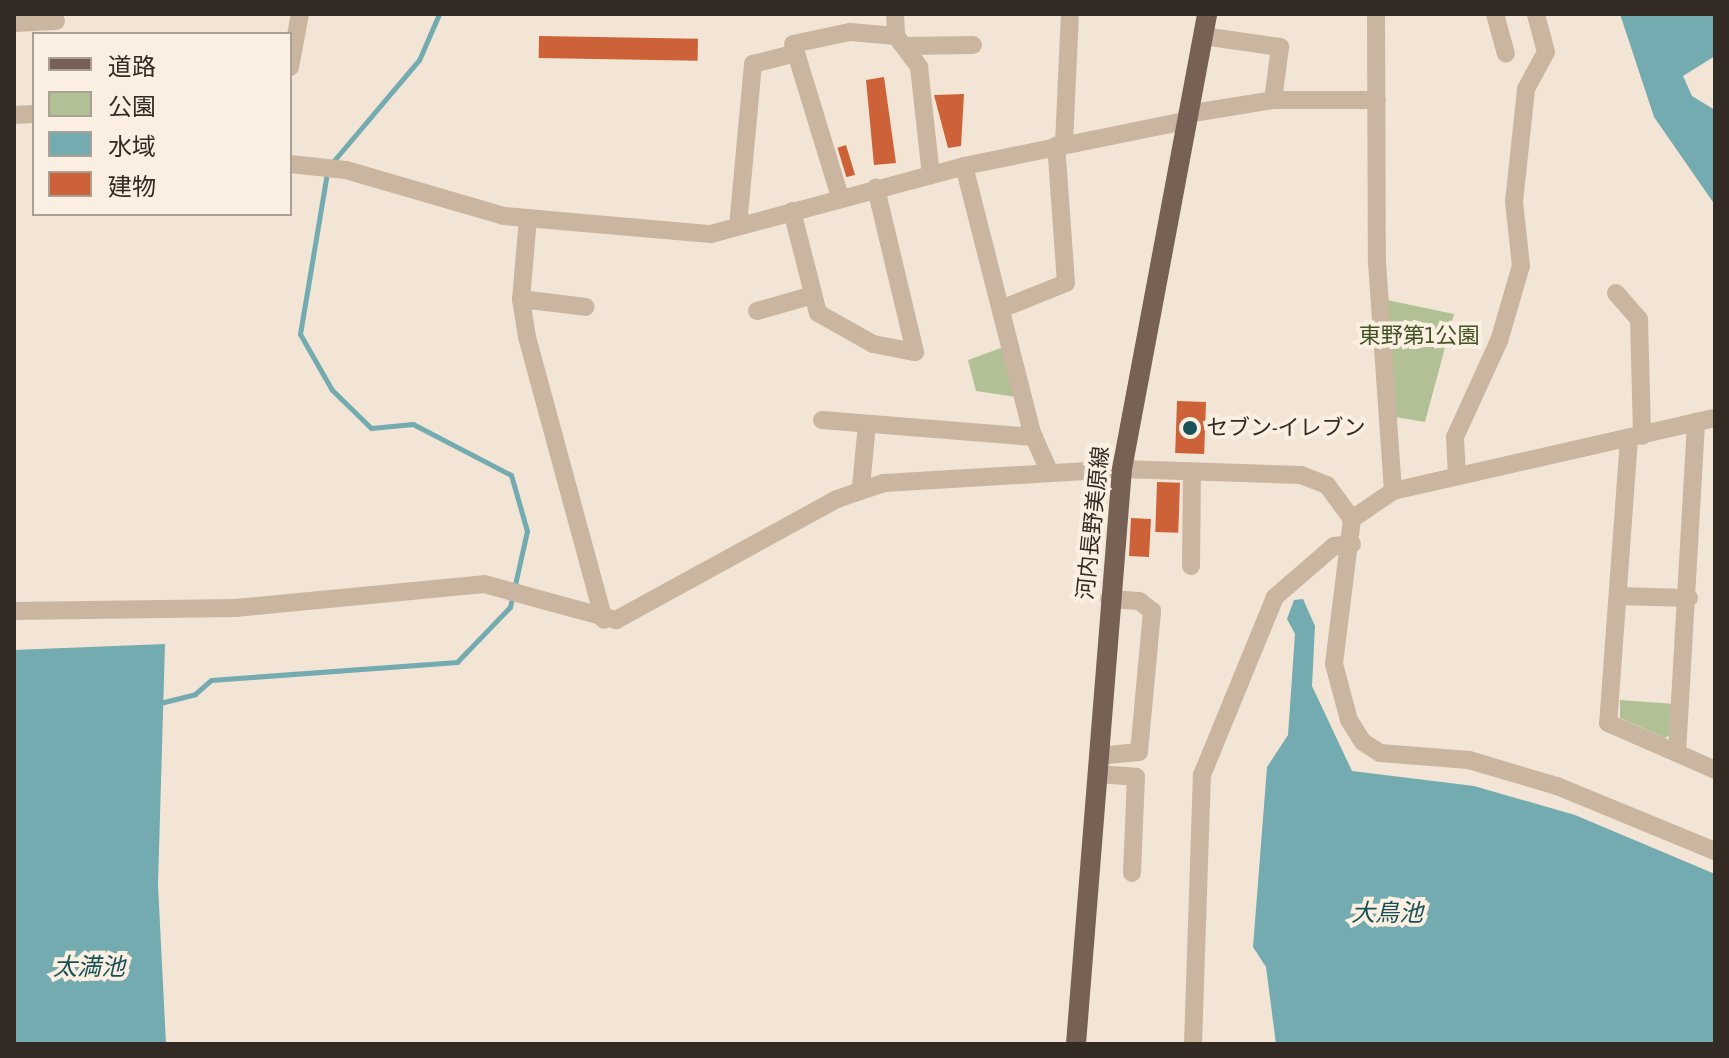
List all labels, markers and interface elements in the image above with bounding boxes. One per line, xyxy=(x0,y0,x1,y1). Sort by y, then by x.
legend xyxy=(32,32,292,216)
text: 道路 xyxy=(108,53,156,80)
text: 公園 xyxy=(108,93,156,120)
text: 水域 xyxy=(108,133,156,160)
text: 建物 xyxy=(108,173,156,200)
park label: 東野第1公園 xyxy=(1359,323,1479,349)
place label: セブン-イレブン xyxy=(1206,415,1365,441)
marker: セブン-イレブン xyxy=(1181,419,1199,437)
street label: 河内長野美原線 xyxy=(1072,445,1114,601)
water label: 大鳥池 xyxy=(1351,899,1423,927)
water label: 太満池 xyxy=(53,953,125,981)

